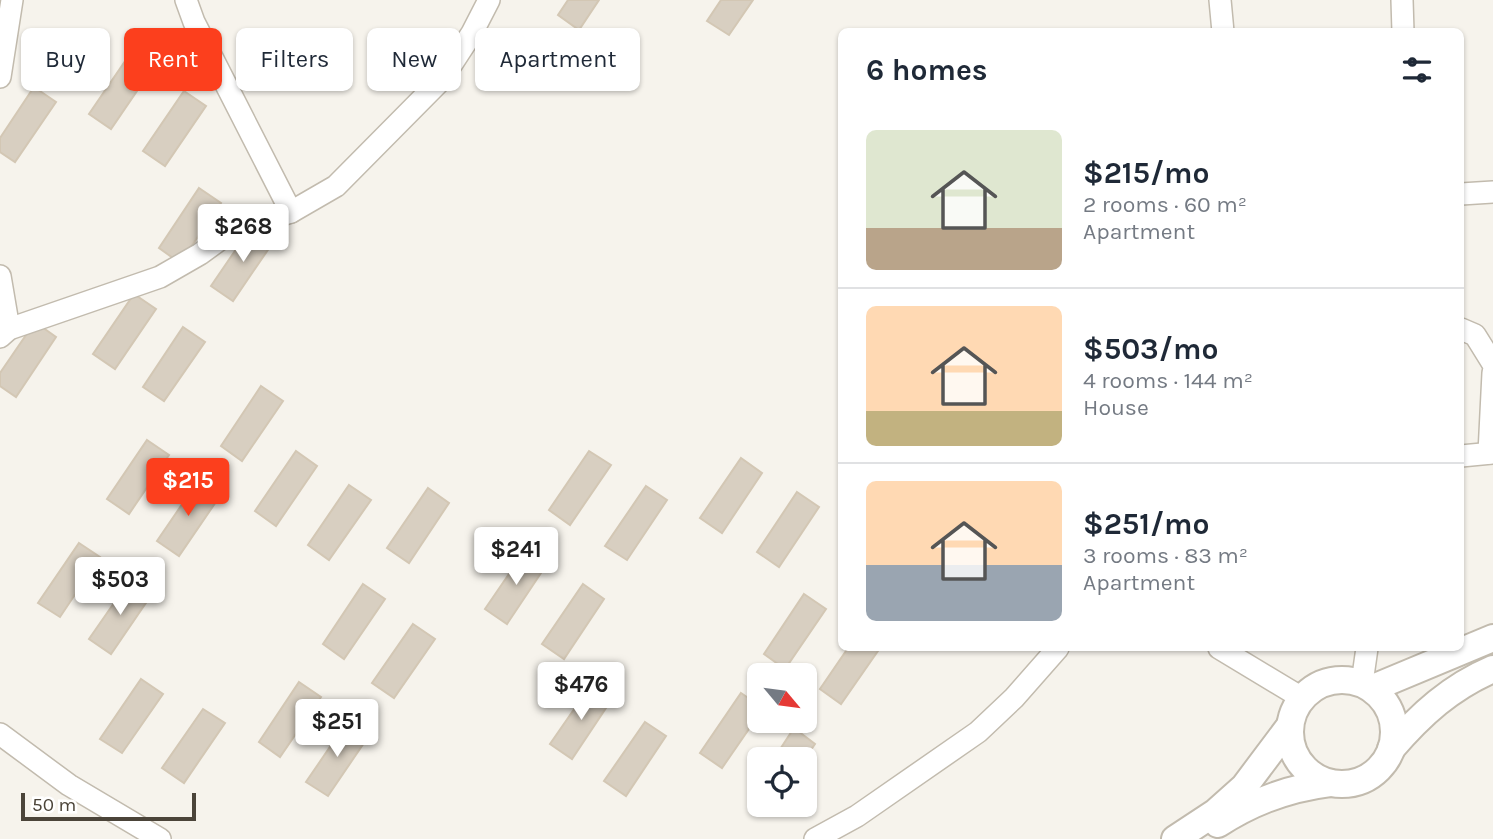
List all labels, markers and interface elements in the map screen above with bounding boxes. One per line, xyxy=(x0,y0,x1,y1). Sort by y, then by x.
chip: Buy xyxy=(21,28,110,91)
chip: Rent xyxy=(124,28,222,91)
chip: Filters xyxy=(236,28,353,91)
chip: New xyxy=(367,28,461,91)
chip: Apartment xyxy=(475,28,640,91)
icon: filters xyxy=(1398,51,1436,89)
text: 6 homes xyxy=(866,52,988,88)
text: $215/mo xyxy=(1083,155,1210,191)
icon: home xyxy=(922,158,1006,242)
text: 2 rooms · 60 m² xyxy=(1083,191,1247,218)
pin: $268 xyxy=(202,204,284,264)
text: $268 xyxy=(214,213,272,240)
text: Apartment xyxy=(1083,218,1195,245)
text: $503/mo xyxy=(1083,331,1218,367)
icon: home xyxy=(922,334,1006,418)
text: 4 rooms · 144 m² xyxy=(1083,367,1253,394)
text: House xyxy=(1083,394,1149,421)
pin: $215 xyxy=(147,458,229,518)
text: $215 xyxy=(162,467,214,494)
text: $251/mo xyxy=(1083,506,1210,542)
icon: home xyxy=(922,509,1006,593)
pin: $241 xyxy=(475,528,557,587)
text: $241 xyxy=(490,536,542,563)
text: 3 rooms · 83 m² xyxy=(1083,542,1248,569)
pin: $503 xyxy=(79,558,161,617)
text: $503 xyxy=(91,566,149,593)
text: Apartment xyxy=(1083,569,1195,596)
pin: $476 xyxy=(540,662,622,722)
north arrow xyxy=(747,663,817,733)
map controls xyxy=(747,663,817,817)
text: $476 xyxy=(554,671,608,698)
pin: $251 xyxy=(296,700,378,759)
text: $251 xyxy=(311,708,363,735)
button: locate xyxy=(747,747,817,817)
scale bar xyxy=(21,790,196,822)
text: 50 m xyxy=(32,794,76,816)

